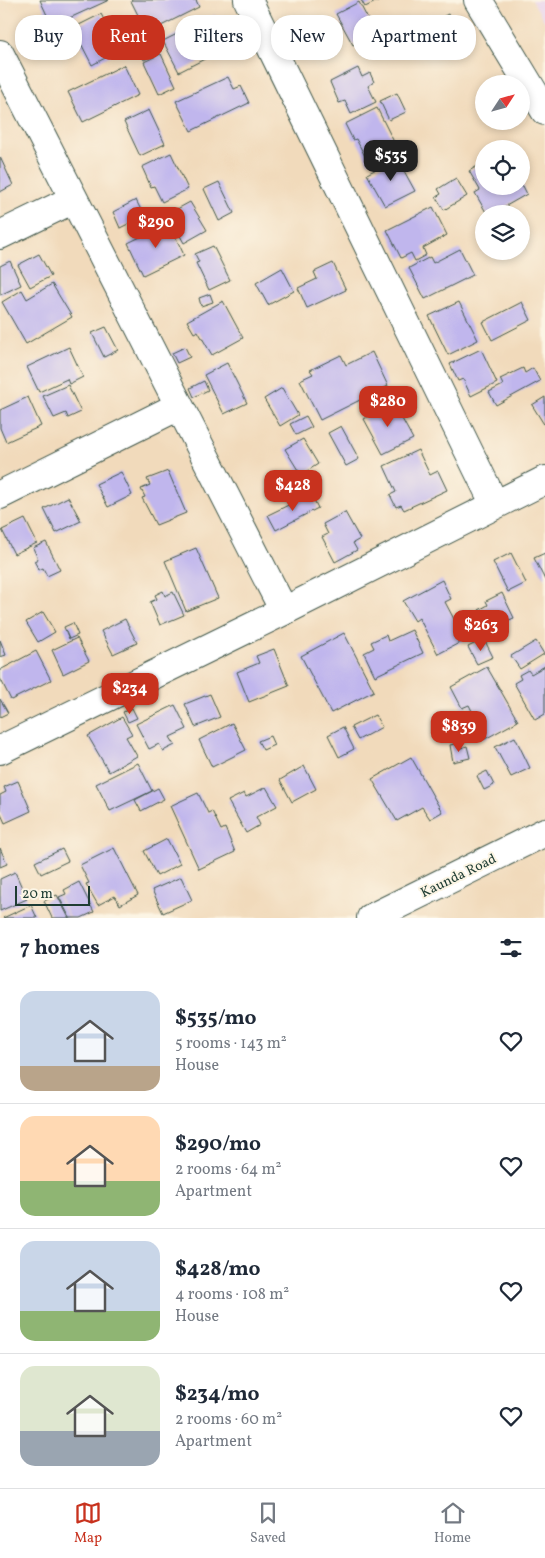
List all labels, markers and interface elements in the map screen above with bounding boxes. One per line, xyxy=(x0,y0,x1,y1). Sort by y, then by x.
chip: Buy xyxy=(15,15,82,60)
chip: Rent xyxy=(92,15,165,60)
chip: Filters xyxy=(175,15,261,60)
chip: New xyxy=(271,15,343,60)
chip: Apartment xyxy=(353,15,476,60)
north arrow xyxy=(475,75,530,130)
map controls xyxy=(475,75,530,260)
pin: $535 xyxy=(361,140,421,182)
button: locate xyxy=(475,140,530,195)
text: $535 xyxy=(375,145,407,167)
button: layers xyxy=(475,205,530,260)
pin: $290 xyxy=(126,206,186,249)
text: $290 xyxy=(138,212,174,234)
pin: $280 xyxy=(358,386,418,428)
text: $280 xyxy=(370,391,406,413)
pin: $428 xyxy=(263,470,323,512)
text: $428 xyxy=(275,475,311,497)
pin: $263 xyxy=(451,610,511,652)
text: $263 xyxy=(464,615,498,637)
pin: $234 xyxy=(100,672,160,715)
text: $234 xyxy=(113,678,147,700)
pin: $839 xyxy=(429,710,489,753)
text: $839 xyxy=(442,716,476,738)
street label: Kaunda Road xyxy=(418,850,500,903)
scale bar xyxy=(15,883,90,906)
text: 20 m xyxy=(22,885,53,904)
text: 7 homes xyxy=(20,934,100,963)
icon: filters xyxy=(497,934,525,962)
text: $535/mo xyxy=(175,1004,256,1033)
icon: home xyxy=(60,1011,120,1071)
icon: heart xyxy=(497,1027,525,1055)
text: 5 rooms · 143 m² xyxy=(175,1033,287,1055)
text: House xyxy=(175,1055,219,1077)
text: $290/mo xyxy=(175,1130,261,1159)
icon: home xyxy=(60,1136,120,1196)
icon: heart xyxy=(497,1152,525,1180)
text: 2 rooms · 64 m² xyxy=(175,1159,282,1181)
text: Apartment xyxy=(175,1181,252,1203)
text: $428/mo xyxy=(175,1255,261,1284)
icon: home xyxy=(60,1261,120,1321)
icon: heart xyxy=(497,1277,525,1305)
text: 4 rooms · 108 m² xyxy=(175,1284,289,1306)
text: House xyxy=(175,1306,219,1328)
text: $234/mo xyxy=(175,1380,260,1409)
icon: home xyxy=(60,1386,120,1446)
icon: heart xyxy=(497,1402,525,1430)
text: 2 rooms · 60 m² xyxy=(175,1409,282,1431)
text: Apartment xyxy=(175,1431,252,1453)
tab: Map xyxy=(74,1499,102,1548)
tab: Saved xyxy=(250,1499,286,1548)
tab: Home xyxy=(434,1499,471,1548)

